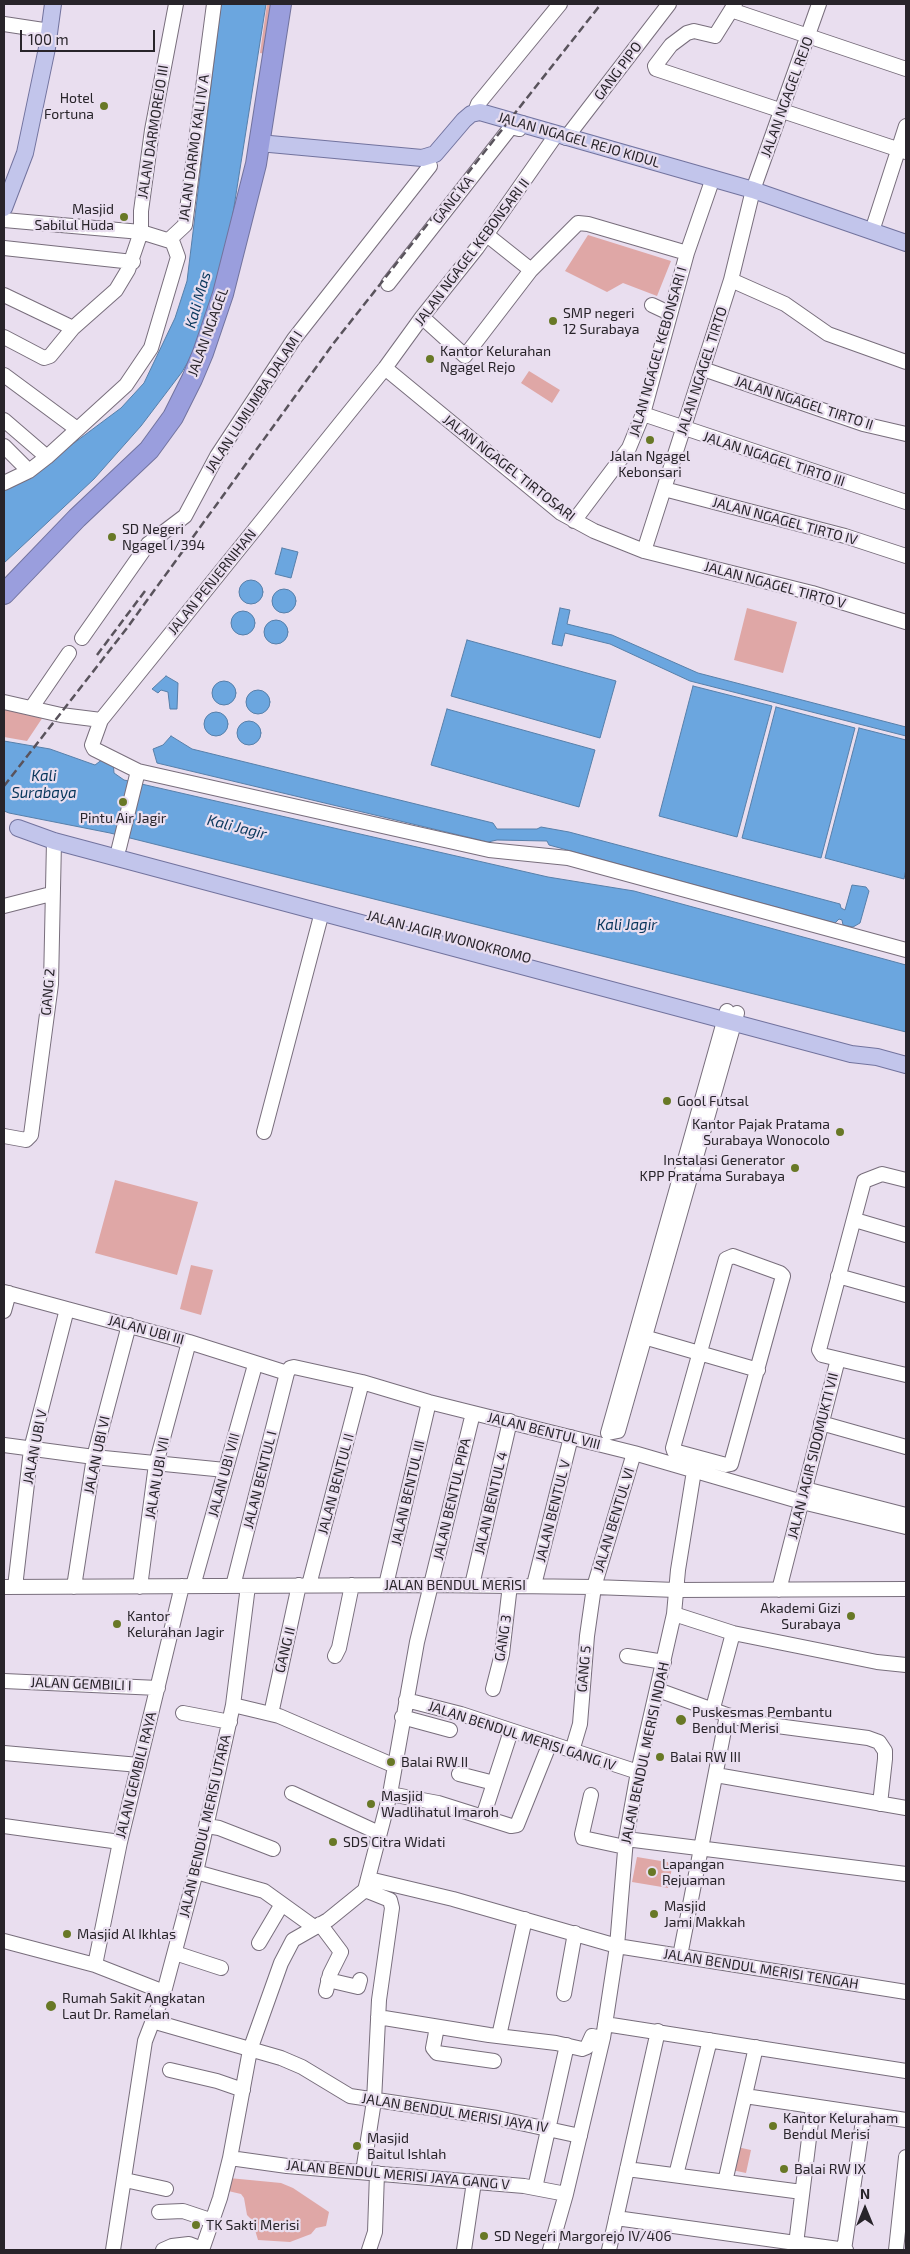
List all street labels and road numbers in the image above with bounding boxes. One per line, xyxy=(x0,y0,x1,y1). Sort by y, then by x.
street label: JALAN NGAGEL REJO xyxy=(757,34,817,160)
street label: GANG PIPO xyxy=(591,38,645,104)
street label: JALAN DARMOREJO III xyxy=(134,64,172,200)
street label: JALAN DARMO KALI IV A xyxy=(175,73,213,223)
street label: JALAN NGAGEL REJO KIDUL xyxy=(496,109,662,171)
street label: GANG KA xyxy=(429,173,477,227)
street label: JALAN NGAGEL KEBONSARI II xyxy=(411,175,533,329)
street label: JALAN NGAGEL KEBONSARI I xyxy=(626,265,690,439)
street label: JALAN NGAGEL xyxy=(184,285,232,379)
street label: JALAN NGAGEL TIRTO xyxy=(673,305,731,437)
street label: JALAN LUMUMBA DALAM I xyxy=(202,328,306,476)
street label: JALAN NGAGEL TIRTO II xyxy=(733,373,875,433)
street label: JALAN NGAGEL TIRTOSARI xyxy=(440,411,578,525)
street label: JALAN NGAGEL TIRTO III xyxy=(701,428,847,490)
street label: JALAN NGAGEL TIRTO IV xyxy=(711,494,859,548)
street label: JALAN PENJERNIHAN xyxy=(164,526,260,638)
street label: JALAN NGAGEL TIRTO V xyxy=(702,558,848,612)
street label: JALAN JAGIR WONOKROMO xyxy=(365,907,533,967)
street label: GANG 2 xyxy=(38,968,58,1016)
street label: JALAN UBI III xyxy=(106,1312,186,1348)
street label: JALAN JAGIR SIDOMUKTI VII xyxy=(784,1371,842,1541)
street label: JALAN UBI V xyxy=(20,1408,50,1486)
street label: JALAN BENTUL VIII xyxy=(486,1409,602,1453)
street label: JALAN UBI VI xyxy=(81,1414,113,1496)
street label: JALAN BENTUL I xyxy=(240,1429,280,1531)
street label: JALAN UBI VIII xyxy=(205,1431,243,1519)
street label: JALAN BENTUL II xyxy=(314,1432,358,1536)
street label: JALAN UBI VII xyxy=(142,1436,172,1520)
street label: JALAN BENTUL PIPA xyxy=(430,1436,474,1562)
street label: JALAN BENTUL III xyxy=(388,1439,428,1547)
street label: JALAN BENTUL 4 xyxy=(471,1450,511,1556)
street label: JALAN BENTUL V xyxy=(532,1458,574,1564)
street label: JALAN BENTUL VI xyxy=(590,1466,638,1574)
street label: JALAN BENDUL MERISI xyxy=(384,1577,526,1593)
street label: GANG 3 xyxy=(491,1613,515,1663)
street label: GANG II xyxy=(271,1625,299,1675)
street label: GANG 5 xyxy=(574,1645,594,1693)
street label: JALAN BENDUL MERISI INDAH xyxy=(617,1660,673,1846)
street label: JALAN GEMBILI I xyxy=(30,1674,132,1694)
street label: JALAN BENDUL MERISI GANG IV xyxy=(426,1698,618,1774)
street label: JALAN GEMBILI RAYA xyxy=(112,1710,160,1840)
street label: JALAN BENDUL MERISI UTARA xyxy=(176,1733,234,1919)
street label: JALAN BENDUL MERISI TENGAH xyxy=(662,1945,860,1993)
street label: JALAN BENDUL MERISI JAYA IV xyxy=(360,2090,550,2136)
street label: JALAN BENDUL MERISI JAYA GANG V xyxy=(286,2157,510,2193)

